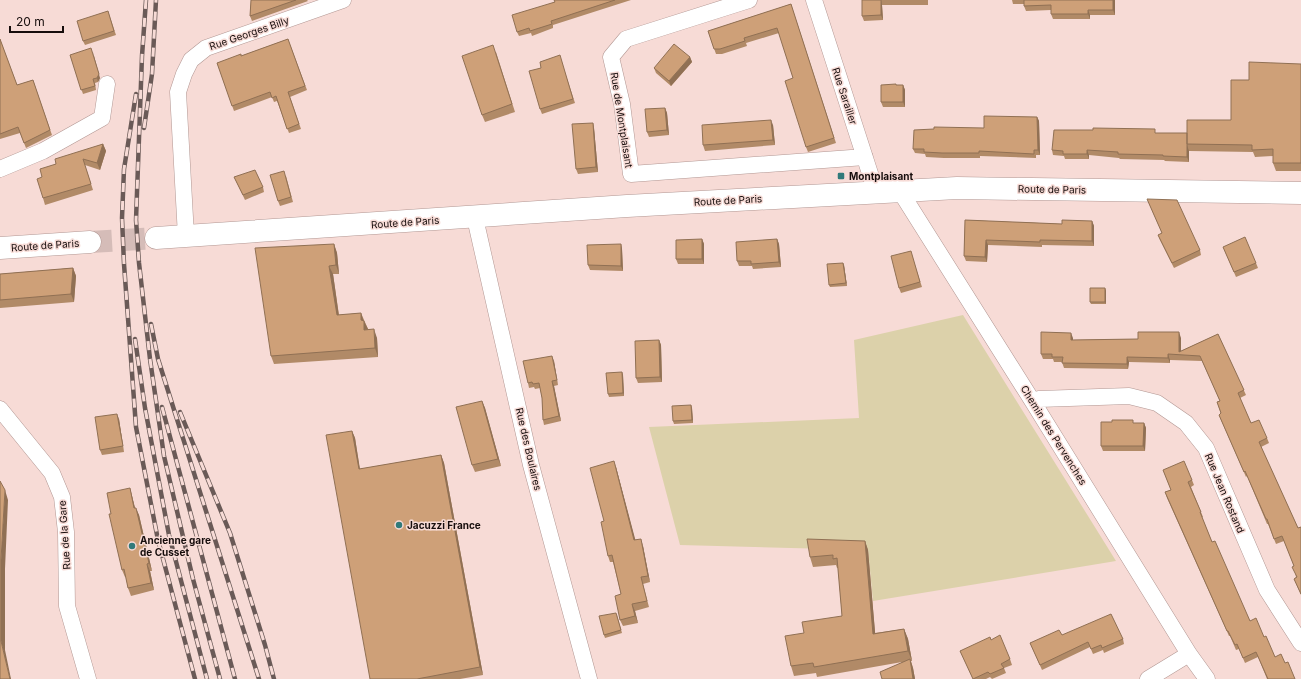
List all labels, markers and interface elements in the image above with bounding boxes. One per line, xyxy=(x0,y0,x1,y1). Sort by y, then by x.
scale bar xyxy=(10,8,63,34)
text: 20 m xyxy=(16,14,45,29)
street label: Rue Georges Billy xyxy=(208,14,291,52)
street label: Rue Sarailler xyxy=(830,66,860,126)
street label: Rue de Montplaisant xyxy=(609,71,636,169)
place label: Montplaisant xyxy=(849,170,913,182)
marker: Montplaisant xyxy=(836,171,846,181)
street label: Route de Paris xyxy=(1018,182,1086,196)
street label: Route de Paris xyxy=(694,192,762,208)
street label: Route de Paris xyxy=(370,214,440,230)
street label: Route de Paris xyxy=(10,237,80,253)
street label: Chemin des Pervenches xyxy=(1018,383,1090,487)
street label: Rue des Boulaires xyxy=(514,406,544,492)
street label: Rue Jean Rostand xyxy=(1203,451,1247,535)
street label: Rue de la Gare xyxy=(56,500,72,570)
place label: Jacuzzi France xyxy=(407,519,481,531)
marker: Jacuzzi France xyxy=(394,520,404,530)
place label: Ancienne gare de Cusset xyxy=(140,534,211,558)
marker: Ancienne gare de Cusset xyxy=(127,541,137,551)

